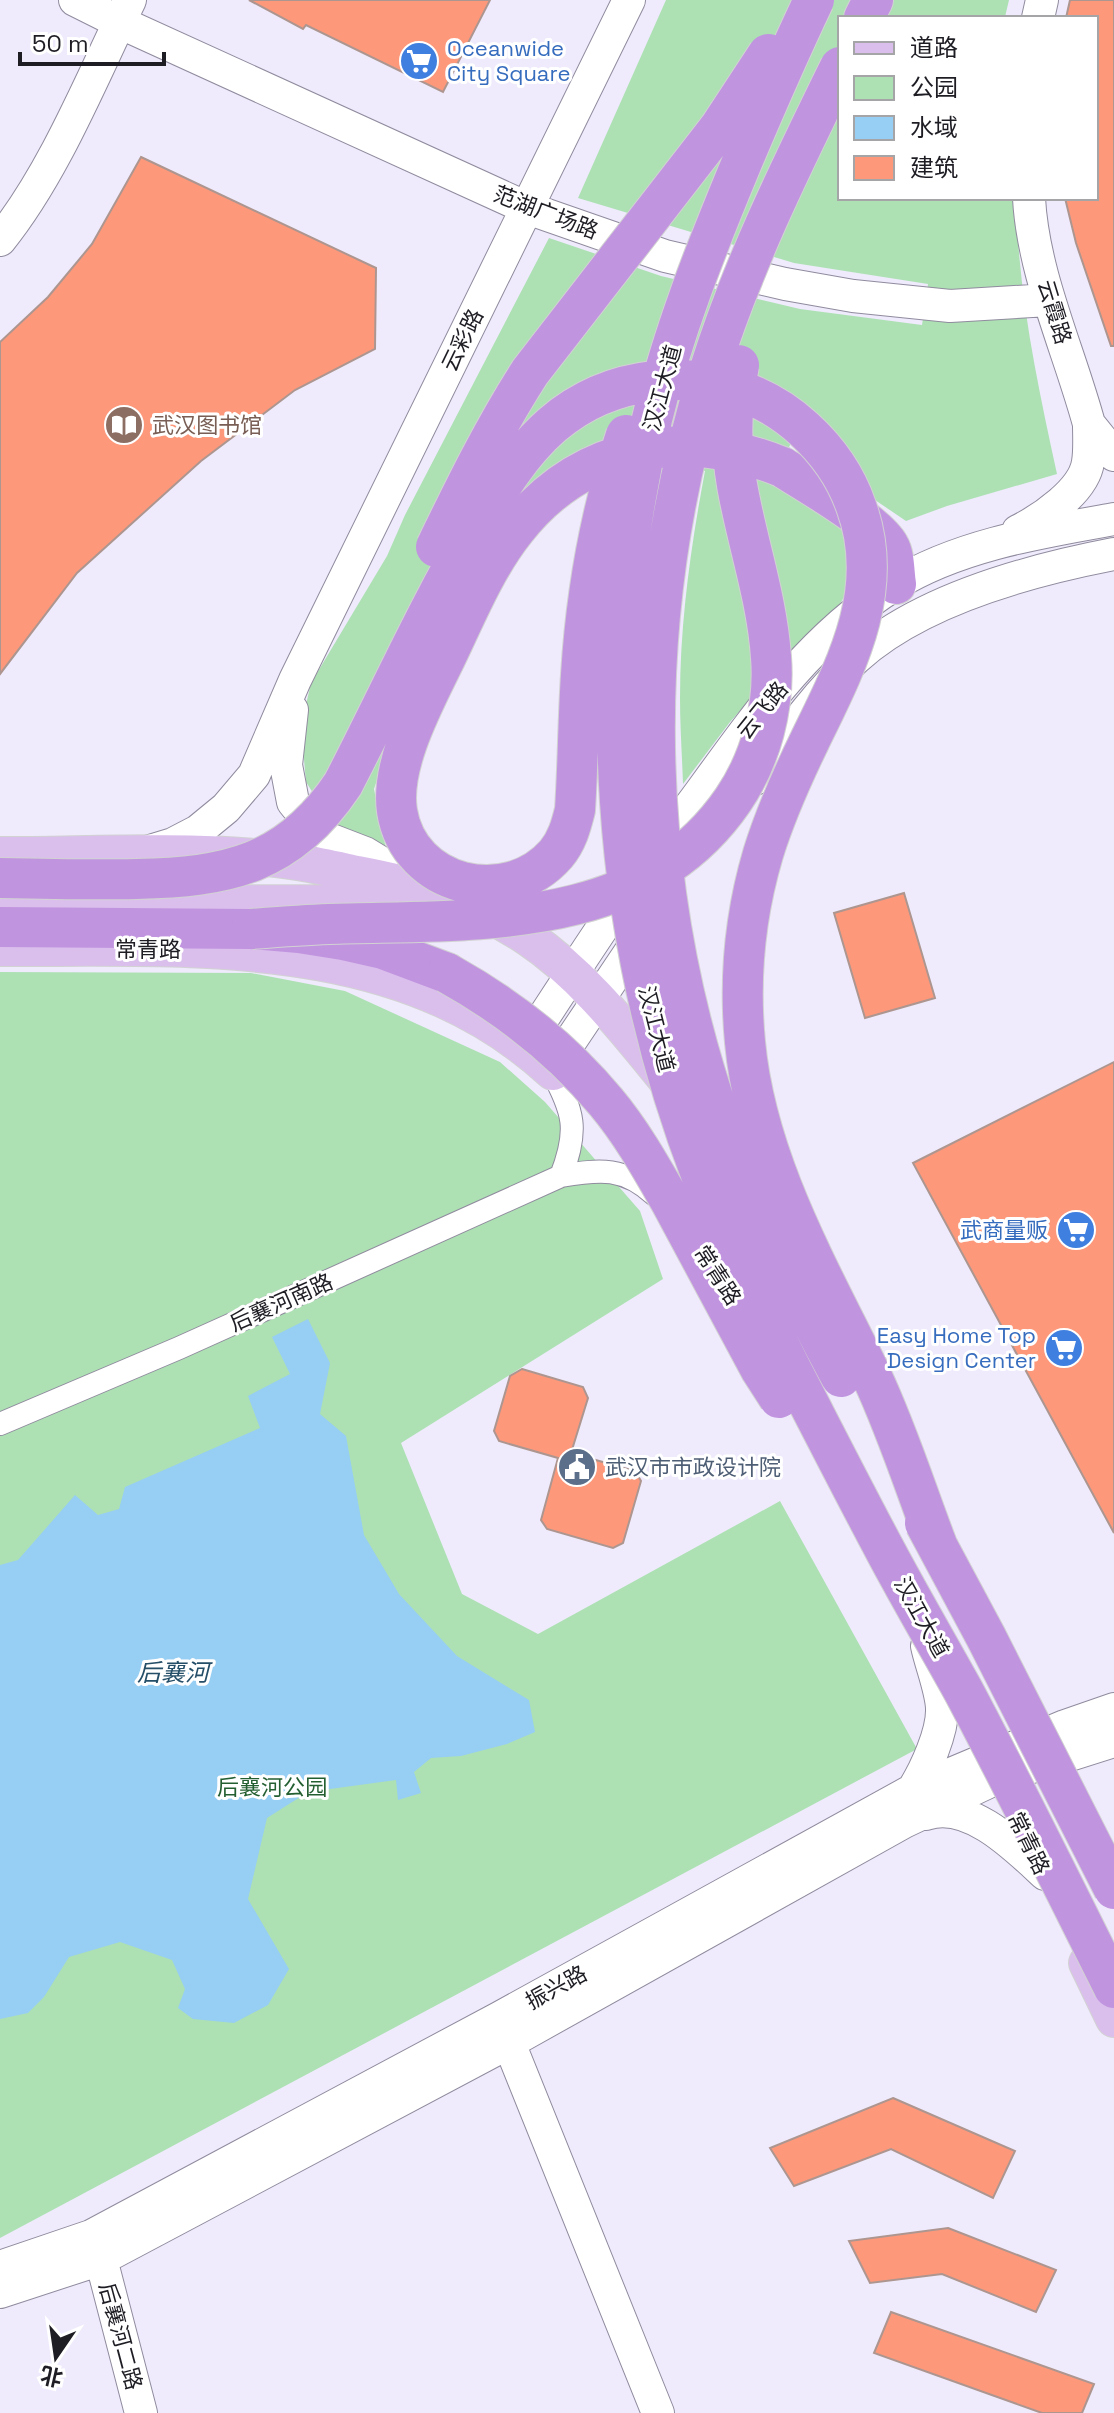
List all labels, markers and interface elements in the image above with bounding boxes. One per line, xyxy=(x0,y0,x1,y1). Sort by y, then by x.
scale bar xyxy=(20,16,164,66)
legend xyxy=(838,16,1098,200)
text: 50 m xyxy=(32,28,89,59)
text: 道路 xyxy=(910,32,958,63)
place label: Oceanwide City Square xyxy=(447,34,570,87)
supermarket icon: Oceanwide City Square xyxy=(398,40,440,82)
text: 公园 xyxy=(910,72,958,103)
text: 水域 xyxy=(910,112,958,143)
text: 建筑 xyxy=(910,152,958,183)
street label: 范湖广场路 xyxy=(490,179,602,245)
street label: 云霞路 xyxy=(1032,276,1078,348)
street label: 云彩路 xyxy=(435,304,489,376)
street label: 汉江大道 xyxy=(637,342,687,434)
library icon: 武汉图书馆 xyxy=(103,404,145,446)
place label: 武汉图书馆 xyxy=(152,411,262,439)
street label: 云飞路 xyxy=(730,676,794,744)
street label: 常青路 xyxy=(115,935,181,963)
street label: 汉江大道 xyxy=(633,983,681,1075)
supermarket icon: 武商量贩 xyxy=(1055,1209,1097,1251)
place label: 武商量贩 xyxy=(960,1216,1048,1244)
street label: 常青路 xyxy=(688,1240,748,1310)
street label: 后襄河南路 xyxy=(225,1267,337,1337)
place label: Easy Home Top Design Center xyxy=(877,1321,1036,1374)
supermarket icon: Easy Home Top Design Center xyxy=(1043,1327,1085,1369)
public building icon: 武汉市市政设计院 xyxy=(556,1446,598,1488)
place label: 武汉市市政设计院 xyxy=(605,1453,781,1481)
street label: 汉江大道 xyxy=(888,1572,956,1662)
water label: 后襄河 xyxy=(137,1657,213,1688)
park label: 后襄河公园 xyxy=(217,1773,327,1801)
street label: 常青路 xyxy=(1002,1807,1056,1879)
street label: 振兴路 xyxy=(520,1959,592,2015)
street label: 后襄河二路 xyxy=(93,2279,149,2393)
north arrow xyxy=(16,2317,96,2397)
text: 北 xyxy=(38,2360,65,2393)

